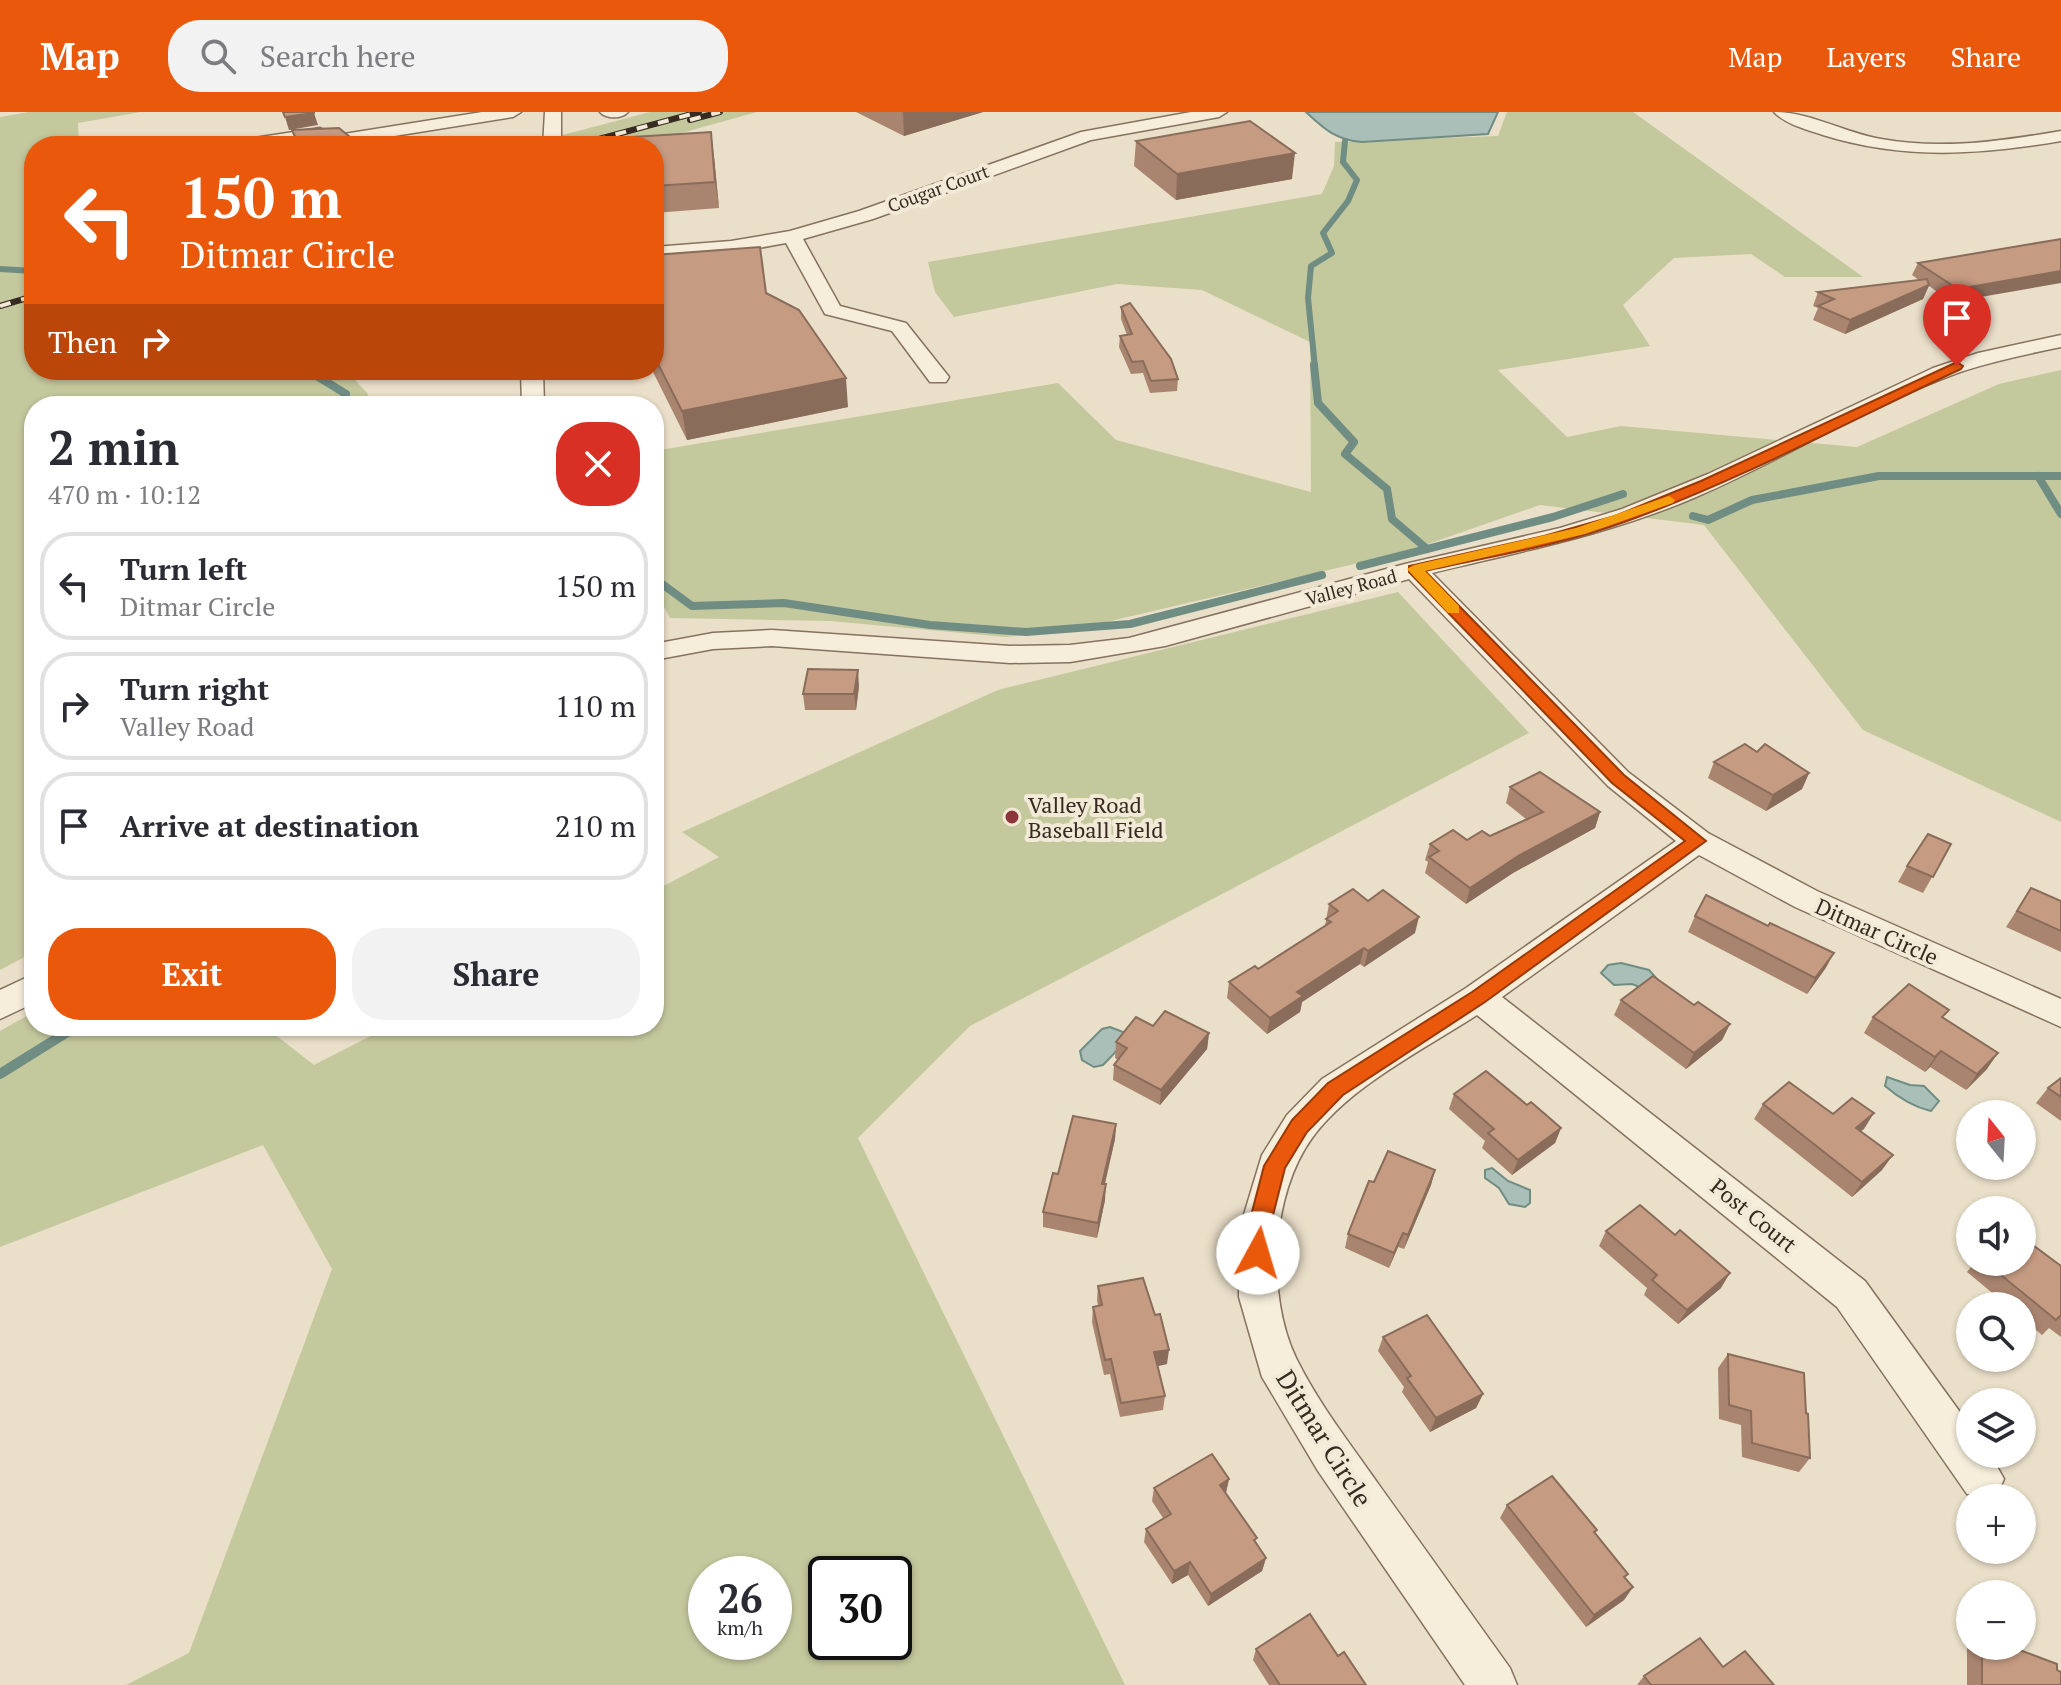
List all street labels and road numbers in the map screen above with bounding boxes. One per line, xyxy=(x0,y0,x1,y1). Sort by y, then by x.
street label: Cougar Court xyxy=(884,158,992,217)
street label: Valley Road xyxy=(1303,563,1399,611)
street label: Ditmar Circle xyxy=(1811,891,1943,971)
street label: Post Court xyxy=(1705,1171,1803,1259)
street label: Ditmar Circle xyxy=(1269,1363,1381,1513)

